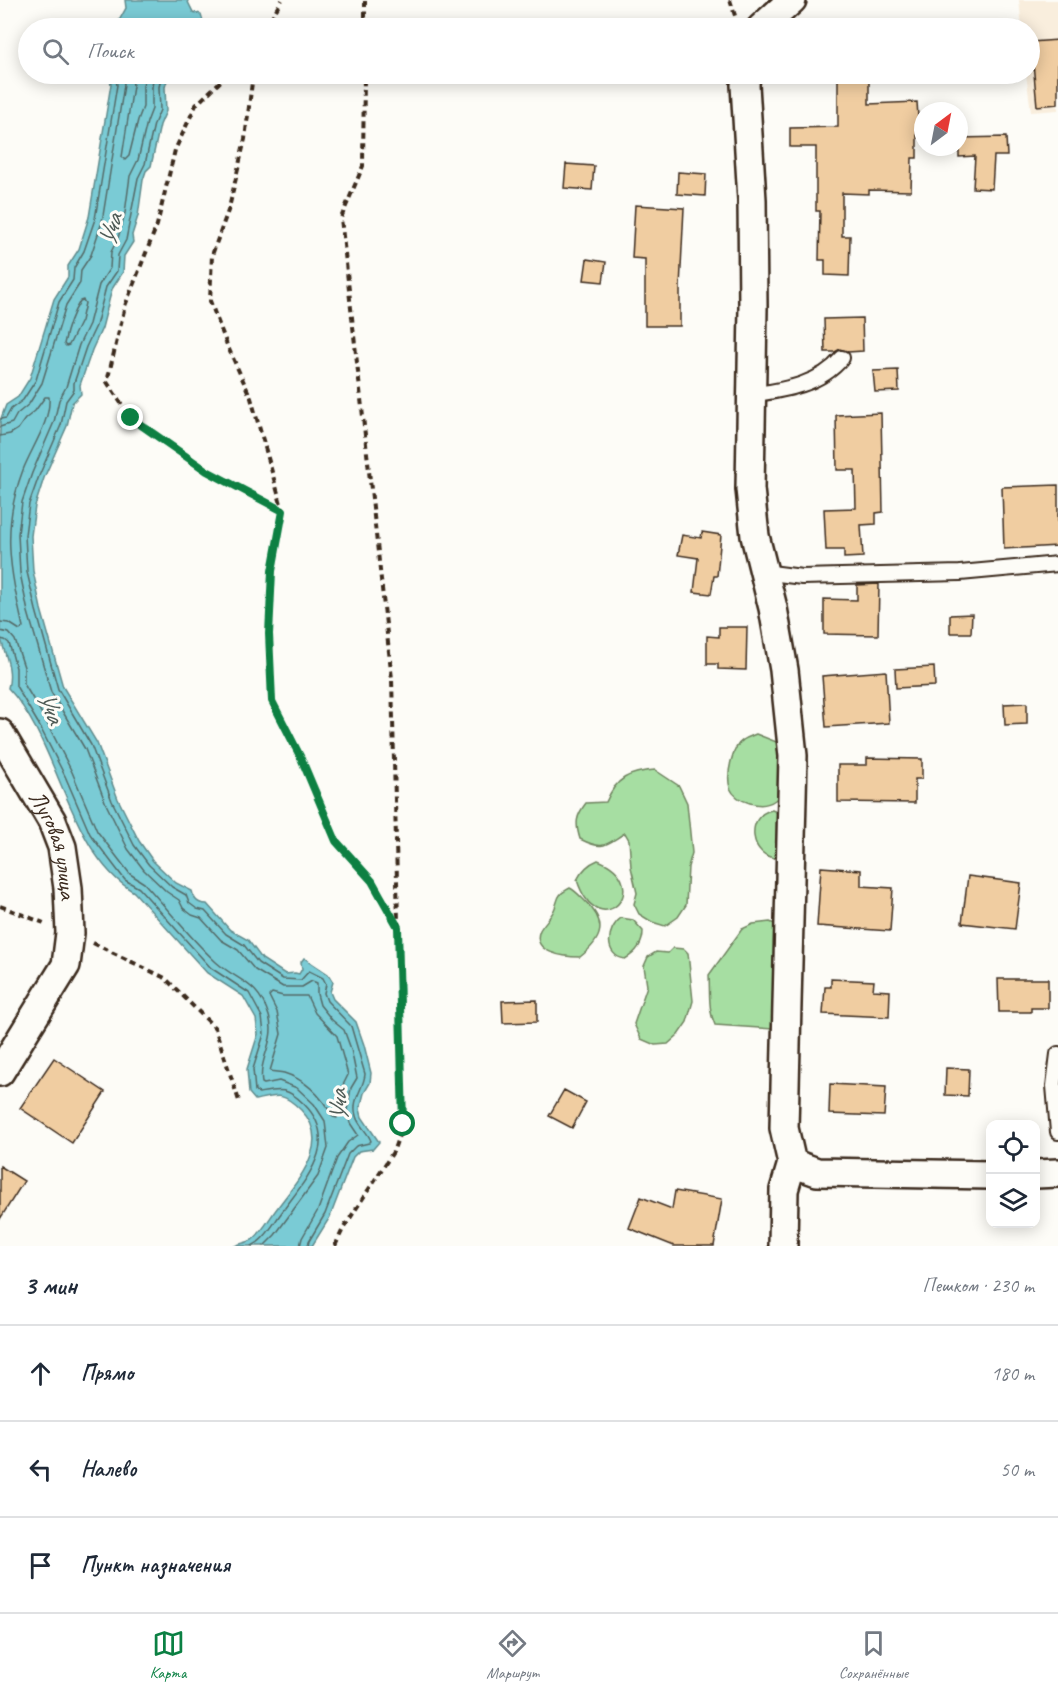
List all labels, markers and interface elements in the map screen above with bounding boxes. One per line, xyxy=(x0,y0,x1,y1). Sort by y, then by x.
search box xyxy=(18,18,1040,84)
icon: search xyxy=(39,35,72,68)
text: Поиск xyxy=(87,37,133,65)
north arrow xyxy=(914,102,968,156)
water label: Уча xyxy=(91,208,131,250)
route end xyxy=(117,404,143,430)
water label: Уча xyxy=(29,686,73,731)
street label: Луговая улица xyxy=(22,785,84,902)
water label: Уча xyxy=(321,1086,356,1123)
route start xyxy=(389,1110,415,1136)
map controls xyxy=(986,1120,1040,1228)
button: locate xyxy=(986,1120,1040,1174)
button: layers xyxy=(986,1174,1040,1228)
text: 3 мин xyxy=(24,1269,77,1302)
text: Пешком · 230 m xyxy=(922,1273,1034,1298)
icon: ahead xyxy=(24,1357,57,1390)
text: Прямо xyxy=(81,1359,133,1387)
text: 180 m xyxy=(991,1361,1034,1386)
icon: left xyxy=(24,1453,57,1486)
text: Налево xyxy=(81,1455,137,1483)
text: 50 m xyxy=(1000,1457,1034,1482)
icon: arrive xyxy=(24,1549,57,1582)
text: Пункт назначения xyxy=(81,1551,230,1579)
tab: Карта xyxy=(150,1627,186,1683)
tab: Маршрут xyxy=(486,1627,539,1683)
tab: Сохранённые xyxy=(839,1627,908,1683)

